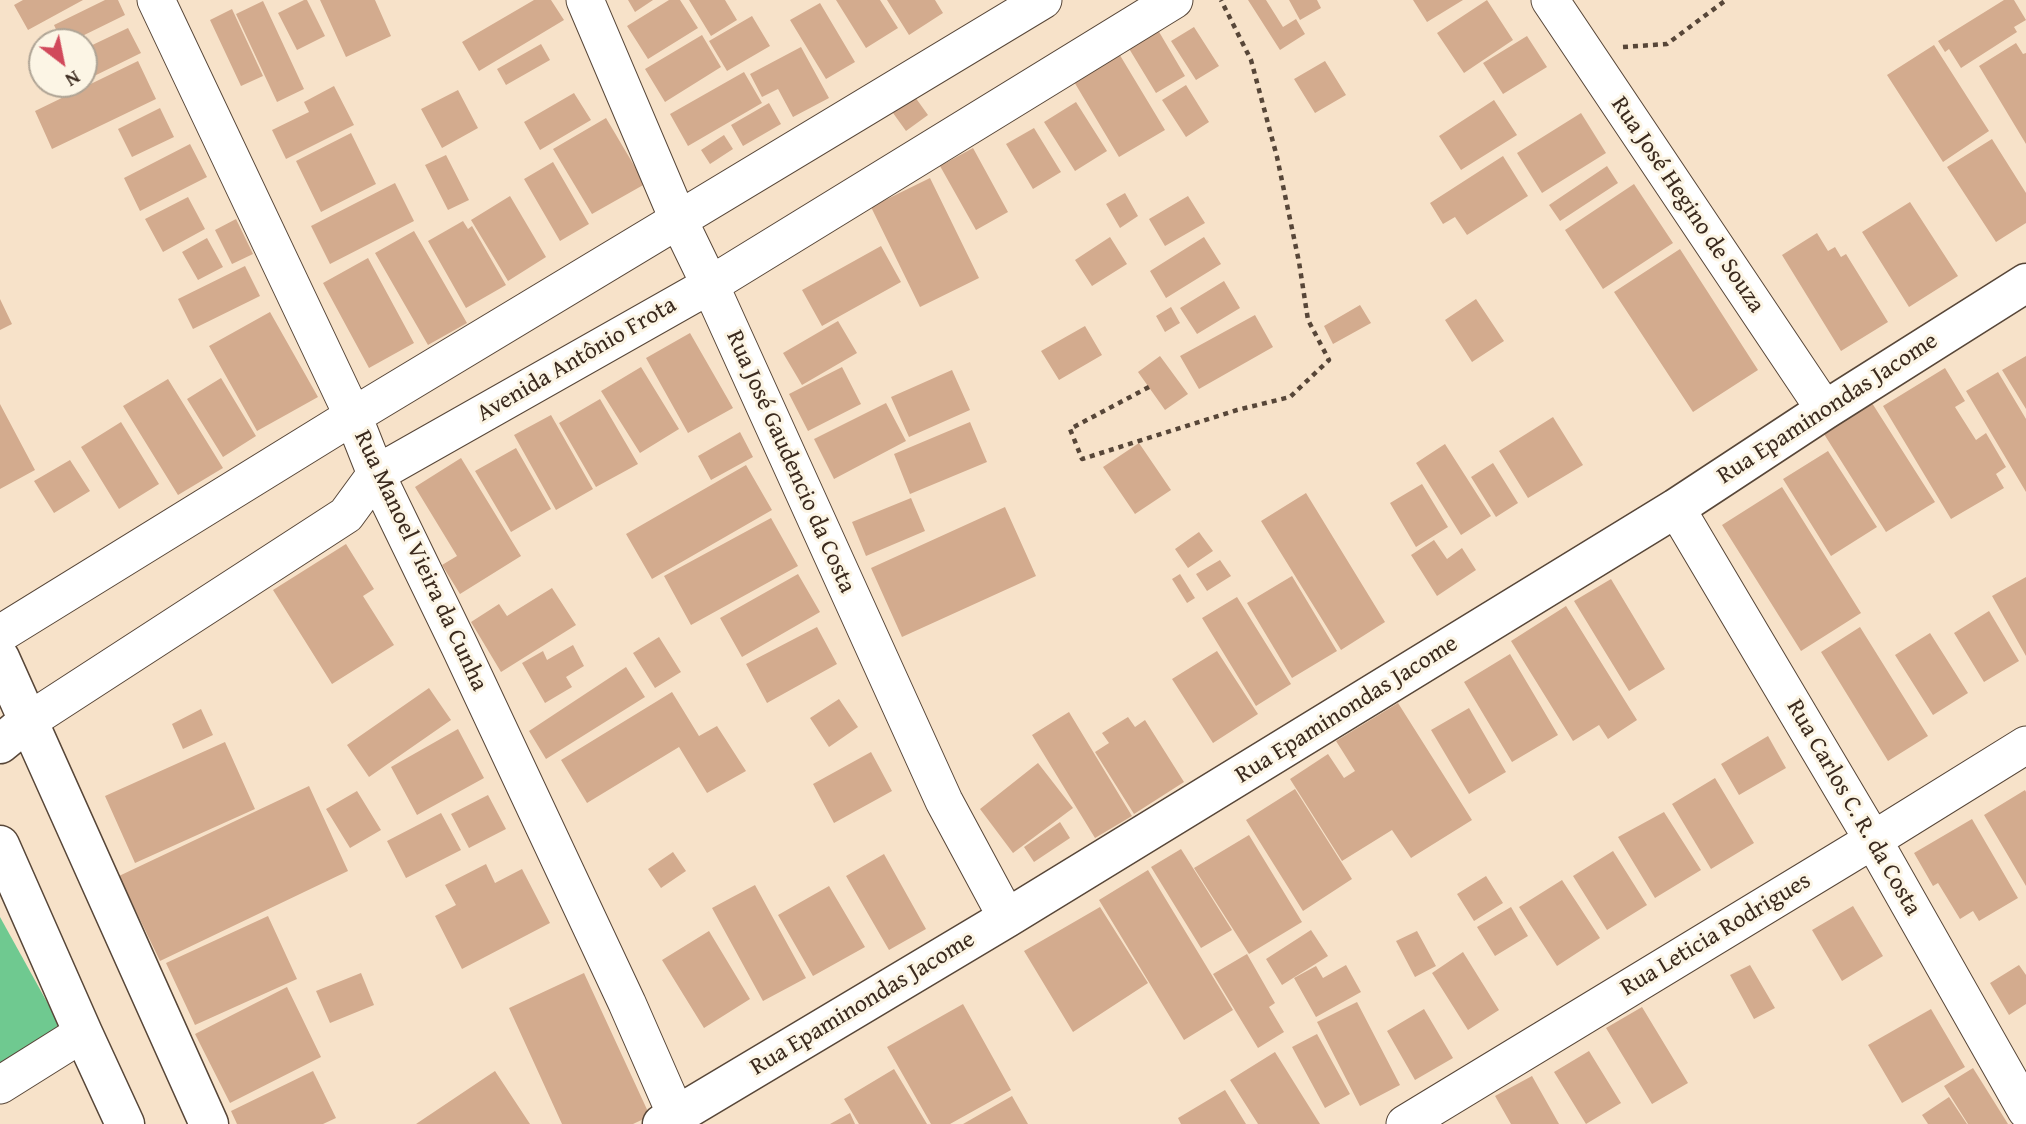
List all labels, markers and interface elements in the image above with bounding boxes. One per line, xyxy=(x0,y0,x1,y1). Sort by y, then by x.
north arrow xyxy=(28,28,98,98)
text: N xyxy=(60,64,86,94)
street label: Rua José Hegino de Souza xyxy=(1604,92,1770,318)
street label: Avenida Antônio Frota xyxy=(472,291,682,429)
street label: Rua José Gaudencio da Costa xyxy=(719,326,861,598)
street label: Rua Epaminondas Jacome xyxy=(1712,327,1944,491)
street label: Rua Manoel Vieira da Cunha xyxy=(347,426,493,696)
street label: Rua Epaminondas Jacome xyxy=(1230,630,1464,790)
street label: Rua Carlos C. R. da Costa xyxy=(1779,695,1927,921)
street label: Rua Leticia Rodrigues xyxy=(1616,867,1816,1003)
street label: Rua Epaminondas Jacome xyxy=(745,925,981,1083)

